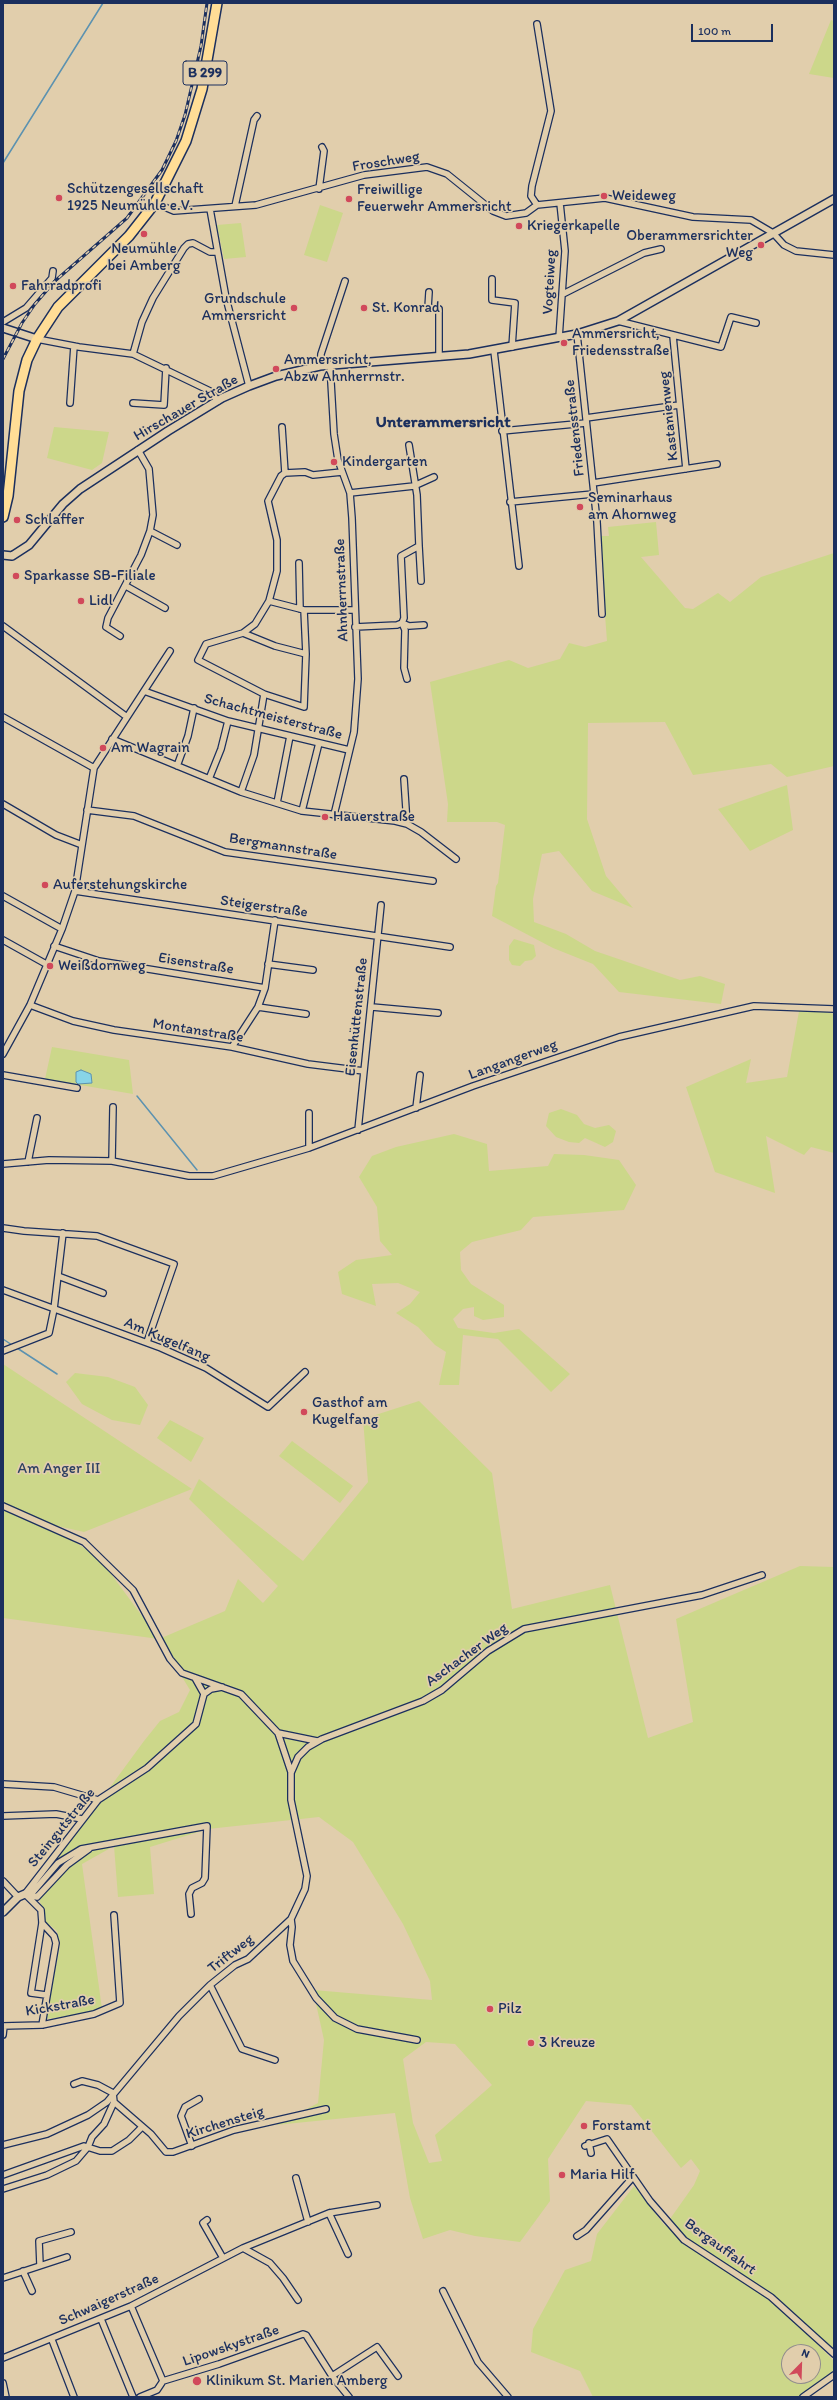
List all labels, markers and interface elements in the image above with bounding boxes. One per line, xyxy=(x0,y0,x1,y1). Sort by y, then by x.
scale bar xyxy=(693,16,775,42)
text: 100 m xyxy=(698,24,731,38)
road number: B 299 xyxy=(183,61,227,85)
street label: Froschweg xyxy=(351,148,421,176)
place label: Schützengesellschaft 1925 Neumühle e.V. xyxy=(67,180,204,215)
place label: Freiwillige Feuerwehr Ammersricht xyxy=(357,181,512,216)
place label: Weideweg xyxy=(612,187,676,205)
marker: Weideweg xyxy=(599,191,609,201)
marker: Schützengesellschaft 1925 Neumühle e.V. xyxy=(54,193,64,203)
marker: Freiwillige Feuerwehr Ammersricht xyxy=(344,194,354,204)
place label: Kriegerkapelle xyxy=(527,217,620,235)
marker: Kriegerkapelle xyxy=(514,221,524,231)
place label: Oberammersrichter Weg xyxy=(626,227,753,262)
marker: Neumühle bei Amberg xyxy=(139,229,149,239)
place label: Neumühle bei Amberg xyxy=(108,240,180,275)
marker: Oberammersrichter Weg xyxy=(756,240,766,250)
street label: Vogteiweg xyxy=(539,249,561,315)
place label: Fahrradprofi xyxy=(21,277,102,295)
marker: Fahrradprofi xyxy=(8,281,18,291)
place label: Grundschule Ammersricht xyxy=(202,290,286,325)
place label: St. Konrad xyxy=(372,299,440,317)
marker: Grundschule Ammersricht xyxy=(289,303,299,313)
marker: St. Konrad xyxy=(359,303,369,313)
place label: Ammersricht, Friedensstraße xyxy=(572,325,669,360)
marker: Ammersricht, Friedensstraße xyxy=(559,338,569,348)
place label: Ammersricht, Abzw Ahnherrnstr. xyxy=(284,351,405,386)
marker: Ammersricht, Abzw Ahnherrnstr. xyxy=(271,364,281,374)
street label: Kastanienweg xyxy=(655,370,683,462)
street label: Hirschauer Straße xyxy=(131,371,241,445)
street label: Friedensstraße xyxy=(561,379,589,477)
district label: Unterammersricht xyxy=(375,413,511,433)
place label: Kindergarten xyxy=(342,453,427,471)
marker: Kindergarten xyxy=(329,457,339,467)
place label: Seminarhaus am Ahornweg xyxy=(588,489,676,524)
marker: Seminarhaus am Ahornweg xyxy=(575,502,585,512)
place label: Schlaffer xyxy=(25,511,84,529)
marker: Schlaffer xyxy=(12,515,22,525)
street label: Ahnherrnstraße xyxy=(331,538,353,642)
place label: Sparkasse SB-Filiale xyxy=(24,567,156,585)
marker: Sparkasse SB-Filiale xyxy=(11,571,21,581)
place label: Lidl xyxy=(89,592,113,610)
marker: Lidl xyxy=(76,596,86,606)
street label: Schachtmeisterstraße xyxy=(202,690,344,744)
place label: Am Wagrain xyxy=(111,739,190,757)
marker: Am Wagrain xyxy=(98,743,108,753)
place label: Hauerstraße xyxy=(333,808,415,826)
marker: Hauerstraße xyxy=(320,812,330,822)
street label: Bergmannstraße xyxy=(228,830,338,864)
place label: Auferstehungskirche xyxy=(53,876,187,894)
marker: Auferstehungskirche xyxy=(40,880,50,890)
street label: Steigerstraße xyxy=(219,892,309,922)
street label: Eisenstraße xyxy=(157,949,235,979)
place label: Weißdornweg xyxy=(58,957,146,975)
street label: Eisenhüttenstraße xyxy=(342,957,372,1077)
marker: Weißdornweg xyxy=(45,961,55,971)
street label: Montanstraße xyxy=(151,1015,245,1047)
street label: Langangerweg xyxy=(466,1036,560,1084)
street label: Am Kugelfang xyxy=(121,1314,213,1366)
place label: Gasthof am Kugelfang xyxy=(312,1394,388,1429)
marker: Gasthof am Kugelfang xyxy=(299,1407,309,1417)
park label: Am Anger III xyxy=(18,1460,100,1478)
street label: Aschacher Weg xyxy=(422,1619,512,1691)
street label: Steingutstraße xyxy=(24,1785,100,1871)
street label: Triftweg xyxy=(205,1931,257,1977)
street label: Kickstraße xyxy=(24,1991,96,2021)
place label: Pilz xyxy=(498,2000,521,2018)
marker: Pilz xyxy=(485,2004,495,2014)
place label: 3 Kreuze xyxy=(539,2034,595,2052)
marker: 3 Kreuze xyxy=(526,2038,536,2048)
street label: Kirchensteig xyxy=(184,2103,266,2143)
place label: Forstamt xyxy=(592,2117,651,2135)
marker: Forstamt xyxy=(579,2121,589,2131)
place label: Maria Hilf xyxy=(570,2166,635,2184)
marker: Maria Hilf xyxy=(557,2170,567,2180)
street label: Bergauffahrt xyxy=(681,2215,759,2279)
street label: Schwaigerstraße xyxy=(56,2270,162,2330)
street label: Lipowskystraße xyxy=(180,2321,282,2371)
north arrow xyxy=(781,2344,821,2384)
text: N xyxy=(800,2346,811,2361)
place label: Klinikum St. Marien Amberg xyxy=(206,2372,388,2390)
marker: Klinikum St. Marien Amberg xyxy=(191,2375,203,2387)

